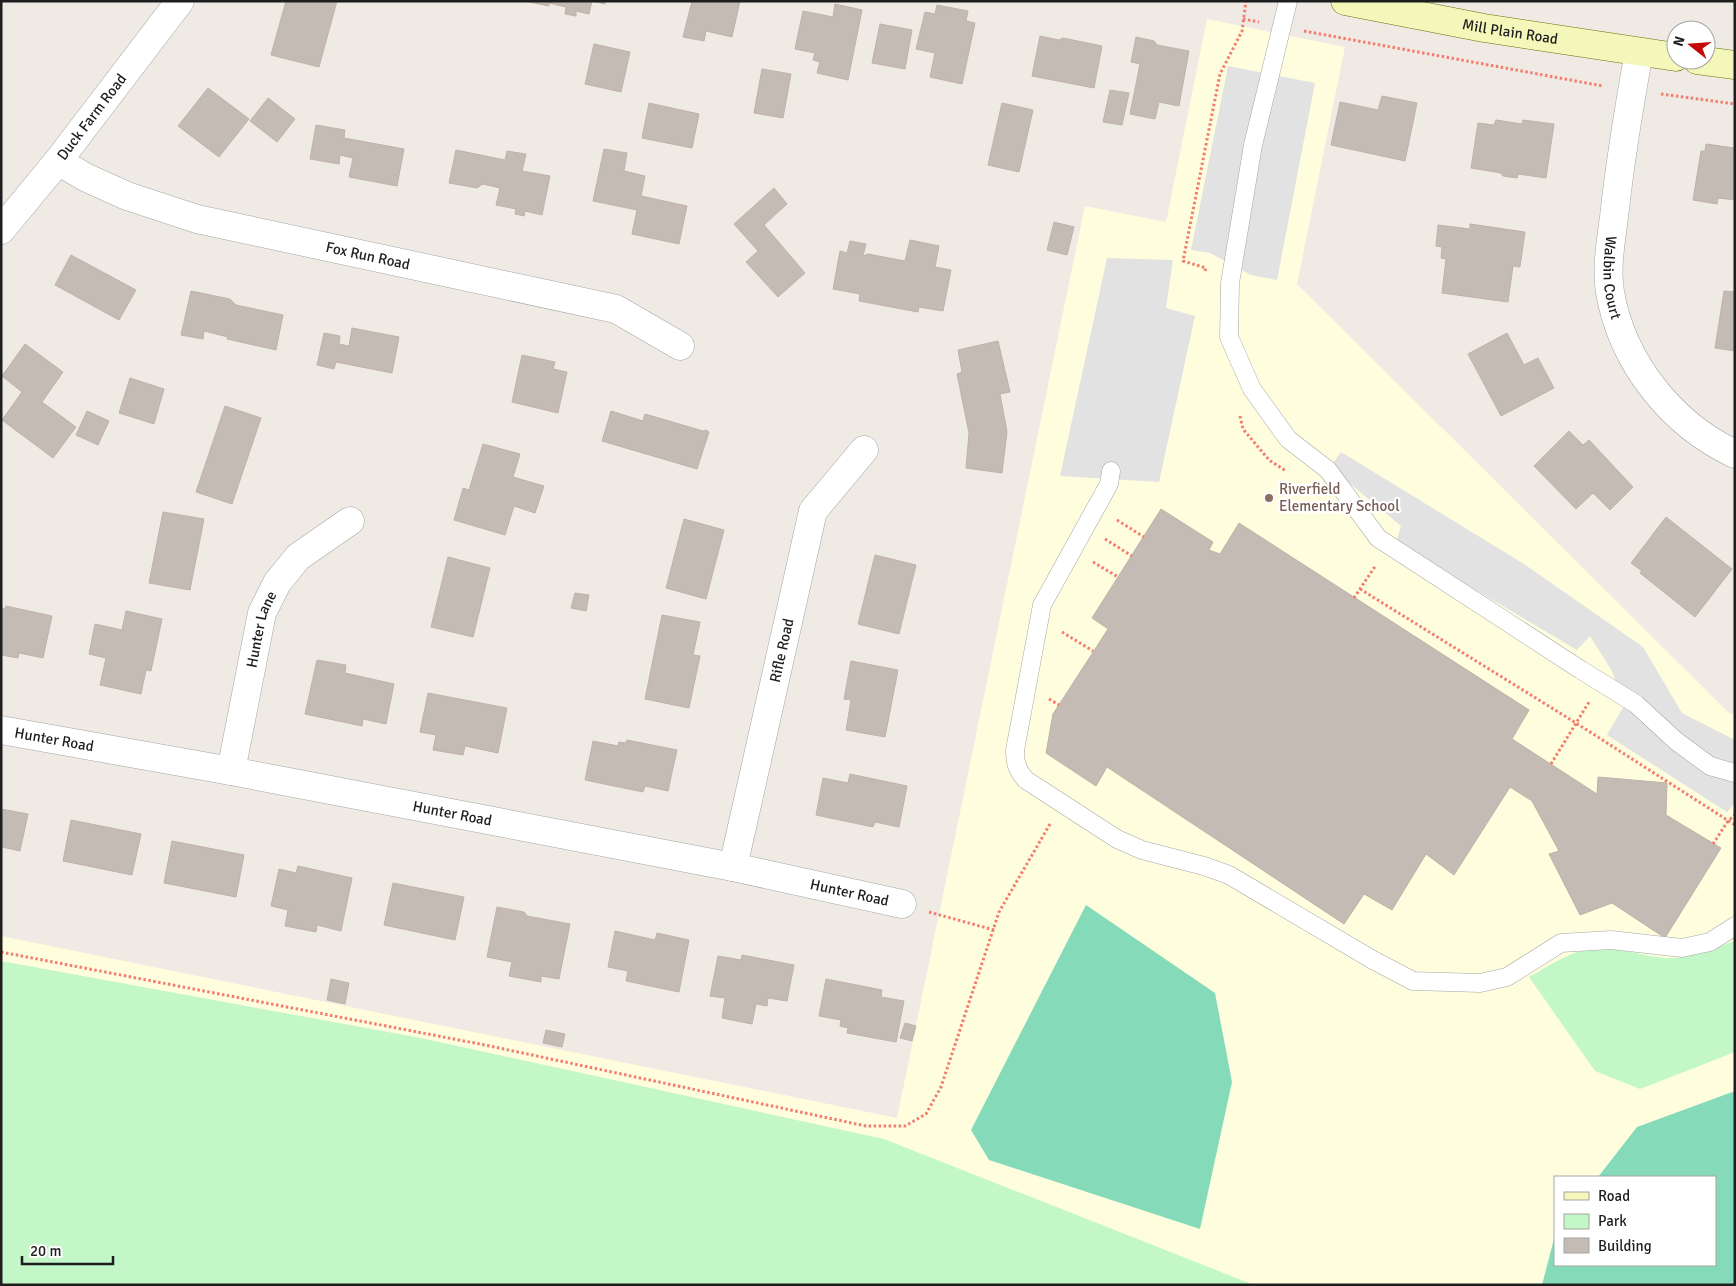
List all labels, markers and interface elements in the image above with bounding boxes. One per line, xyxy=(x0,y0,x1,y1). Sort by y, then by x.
street label: Mill Plain Road xyxy=(1461,15,1559,48)
north arrow xyxy=(1666,20,1716,70)
text: N xyxy=(1669,34,1689,48)
street label: Duck Farm Road xyxy=(53,70,130,164)
street label: Walbin Court xyxy=(1599,235,1625,321)
street label: Fox Run Road xyxy=(324,238,412,274)
place label: Riverfield Elementary School xyxy=(1279,480,1400,515)
marker: Riverfield Elementary School xyxy=(1263,492,1275,504)
street label: Hunter Lane xyxy=(242,588,281,669)
street label: Rifle Road xyxy=(766,617,798,684)
street label: Hunter Road xyxy=(13,724,95,755)
street label: Hunter Road xyxy=(411,797,493,830)
street label: Hunter Road xyxy=(808,875,891,910)
legend xyxy=(1554,1176,1716,1266)
text: Road xyxy=(1598,1187,1630,1205)
text: Park xyxy=(1598,1212,1627,1230)
scale bar xyxy=(22,1234,114,1266)
text: Building xyxy=(1598,1237,1652,1255)
text: 20 m xyxy=(30,1242,61,1260)

